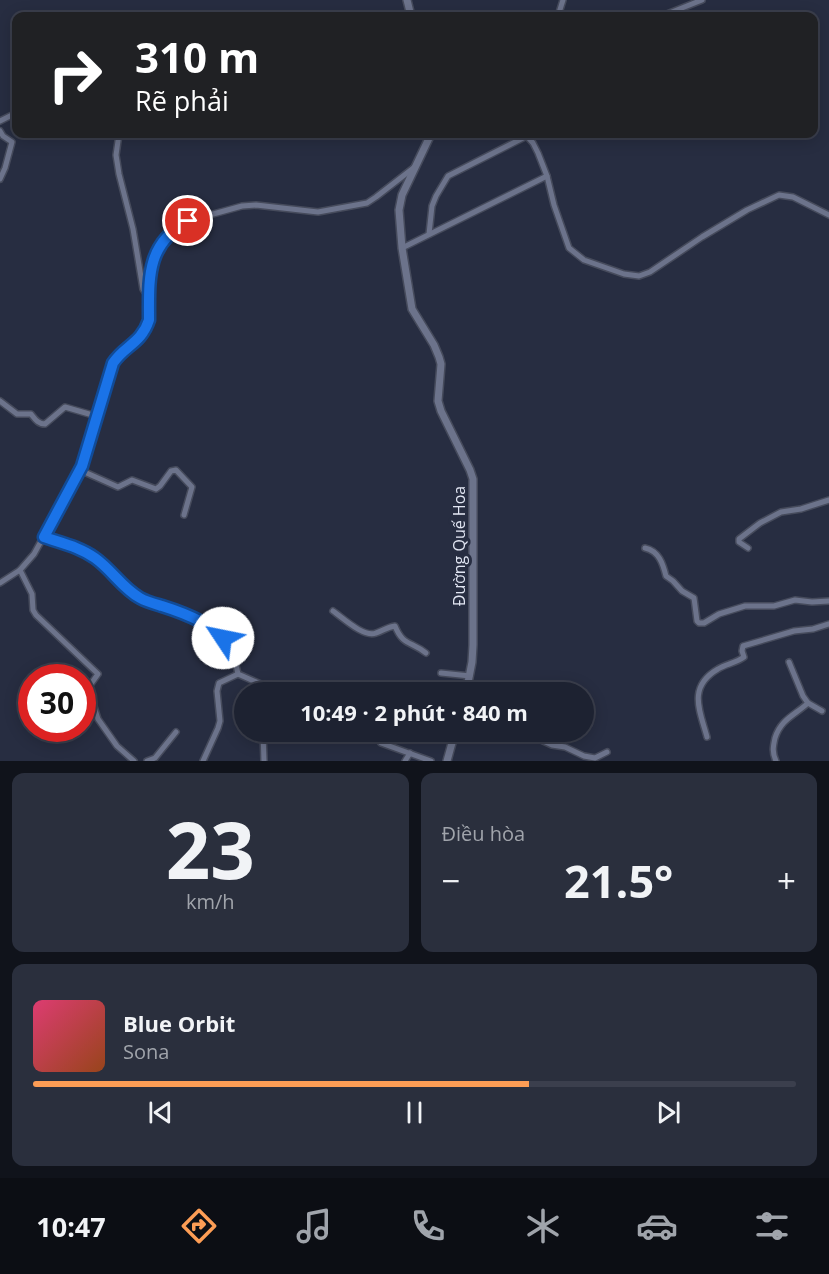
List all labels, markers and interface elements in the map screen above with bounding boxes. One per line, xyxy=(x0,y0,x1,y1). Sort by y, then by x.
text: 310 m xyxy=(135,28,259,85)
icon: right xyxy=(36,36,114,114)
text: Rẽ phải xyxy=(135,82,229,119)
pin xyxy=(162,195,213,246)
icon: arrive xyxy=(171,204,204,237)
street label: Đường Quế Hoa xyxy=(448,486,470,606)
position arrow xyxy=(191,606,255,670)
speed limit sign: 30 xyxy=(18,664,96,742)
text: 10:49 · 2 phút · 840 m xyxy=(300,697,528,727)
text: 23 xyxy=(166,796,255,902)
text: Điều hòa xyxy=(442,820,525,847)
text: 21.5° xyxy=(564,850,673,911)
text: − xyxy=(442,858,460,903)
text: + xyxy=(777,858,796,903)
text: km/h xyxy=(186,888,235,915)
text: Blue Orbit xyxy=(123,1008,235,1038)
text: Sona xyxy=(123,1038,169,1065)
icon: previous xyxy=(144,1096,177,1129)
icon: pause xyxy=(398,1096,431,1129)
icon: next xyxy=(652,1096,685,1129)
icon: directions xyxy=(178,1205,220,1247)
icon: music xyxy=(293,1205,335,1247)
icon: phone xyxy=(407,1205,449,1247)
icon: climate xyxy=(522,1205,564,1247)
icon: car xyxy=(636,1205,678,1247)
icon: filters xyxy=(751,1205,793,1247)
text: 10:47 xyxy=(36,1208,106,1245)

